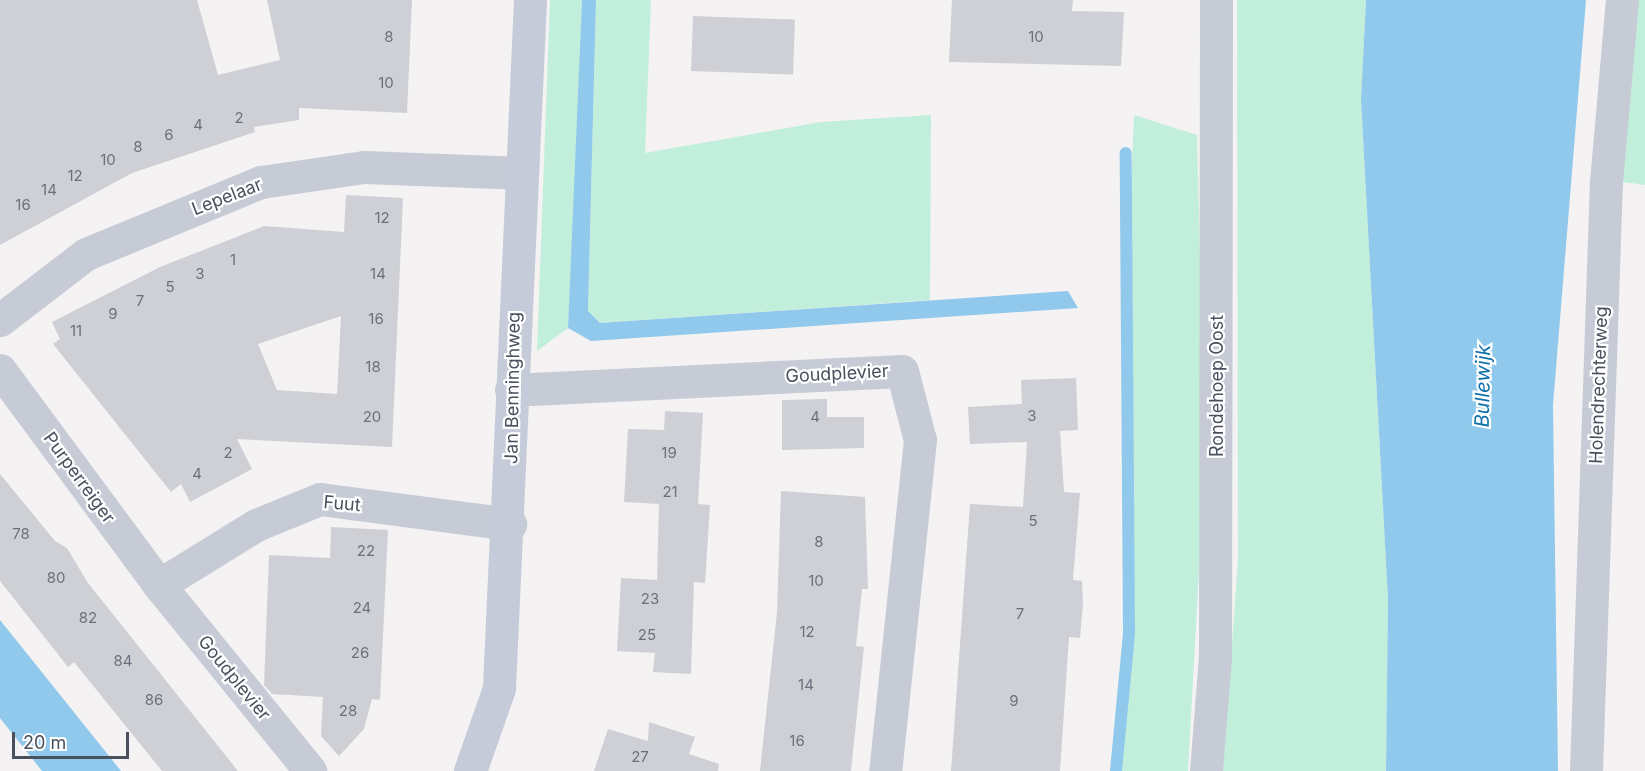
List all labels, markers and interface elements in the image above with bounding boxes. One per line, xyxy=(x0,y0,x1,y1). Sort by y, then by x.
house number: 8 xyxy=(384,28,394,46)
house number: 10 xyxy=(1028,28,1044,46)
house number: 10 xyxy=(378,74,394,92)
house number: 2 xyxy=(234,109,244,127)
house number: 4 xyxy=(193,116,203,134)
house number: 6 xyxy=(164,126,174,144)
house number: 8 xyxy=(133,138,143,156)
house number: 10 xyxy=(100,151,116,169)
house number: 12 xyxy=(67,167,83,185)
street label: Lepelaar xyxy=(189,174,265,220)
house number: 14 xyxy=(41,181,57,199)
house number: 16 xyxy=(15,196,31,214)
house number: 12 xyxy=(374,209,390,227)
house number: 1 xyxy=(230,251,236,269)
house number: 3 xyxy=(195,265,205,283)
house number: 14 xyxy=(370,265,386,283)
house number: 5 xyxy=(165,278,175,296)
house number: 7 xyxy=(136,292,144,310)
house number: 9 xyxy=(108,305,118,323)
street label: Holendrechterweg xyxy=(1585,306,1613,464)
house number: 16 xyxy=(368,310,384,328)
street label: Jan Benninghweg xyxy=(501,312,525,464)
street label: Rondehoep Oost xyxy=(1206,315,1228,457)
house number: 11 xyxy=(70,322,82,340)
water label: Bullewijk xyxy=(1470,344,1496,428)
house number: 18 xyxy=(365,358,381,376)
street label: Goudplevier xyxy=(785,361,889,387)
house number: 3 xyxy=(1027,407,1037,425)
house number: 20 xyxy=(363,408,381,426)
house number: 4 xyxy=(810,408,820,426)
street label: Purperreiger xyxy=(39,428,119,528)
house number: 2 xyxy=(223,444,233,462)
house number: 19 xyxy=(661,444,677,462)
house number: 4 xyxy=(192,465,202,483)
house number: 21 xyxy=(662,483,678,501)
street label: Fuut xyxy=(323,492,361,516)
house number: 5 xyxy=(1028,512,1038,530)
house number: 78 xyxy=(12,525,30,543)
house number: 8 xyxy=(814,533,824,551)
house number: 22 xyxy=(357,542,375,560)
house number: 80 xyxy=(47,569,65,587)
house number: 10 xyxy=(808,572,824,590)
house number: 23 xyxy=(641,590,659,608)
house number: 24 xyxy=(353,599,371,617)
house number: 7 xyxy=(1016,605,1024,623)
house number: 82 xyxy=(79,609,97,627)
house number: 12 xyxy=(799,623,815,641)
house number: 25 xyxy=(638,626,656,644)
street label: Goudplevier xyxy=(193,631,275,725)
house number: 26 xyxy=(351,644,369,662)
house number: 84 xyxy=(114,652,132,670)
house number: 14 xyxy=(798,676,814,694)
house number: 86 xyxy=(145,691,163,709)
house number: 9 xyxy=(1009,692,1019,710)
house number: 28 xyxy=(339,702,357,720)
scale bar xyxy=(15,720,132,758)
text: 20 m xyxy=(23,732,66,753)
house number: 16 xyxy=(789,732,805,750)
house number: 27 xyxy=(631,748,649,766)

